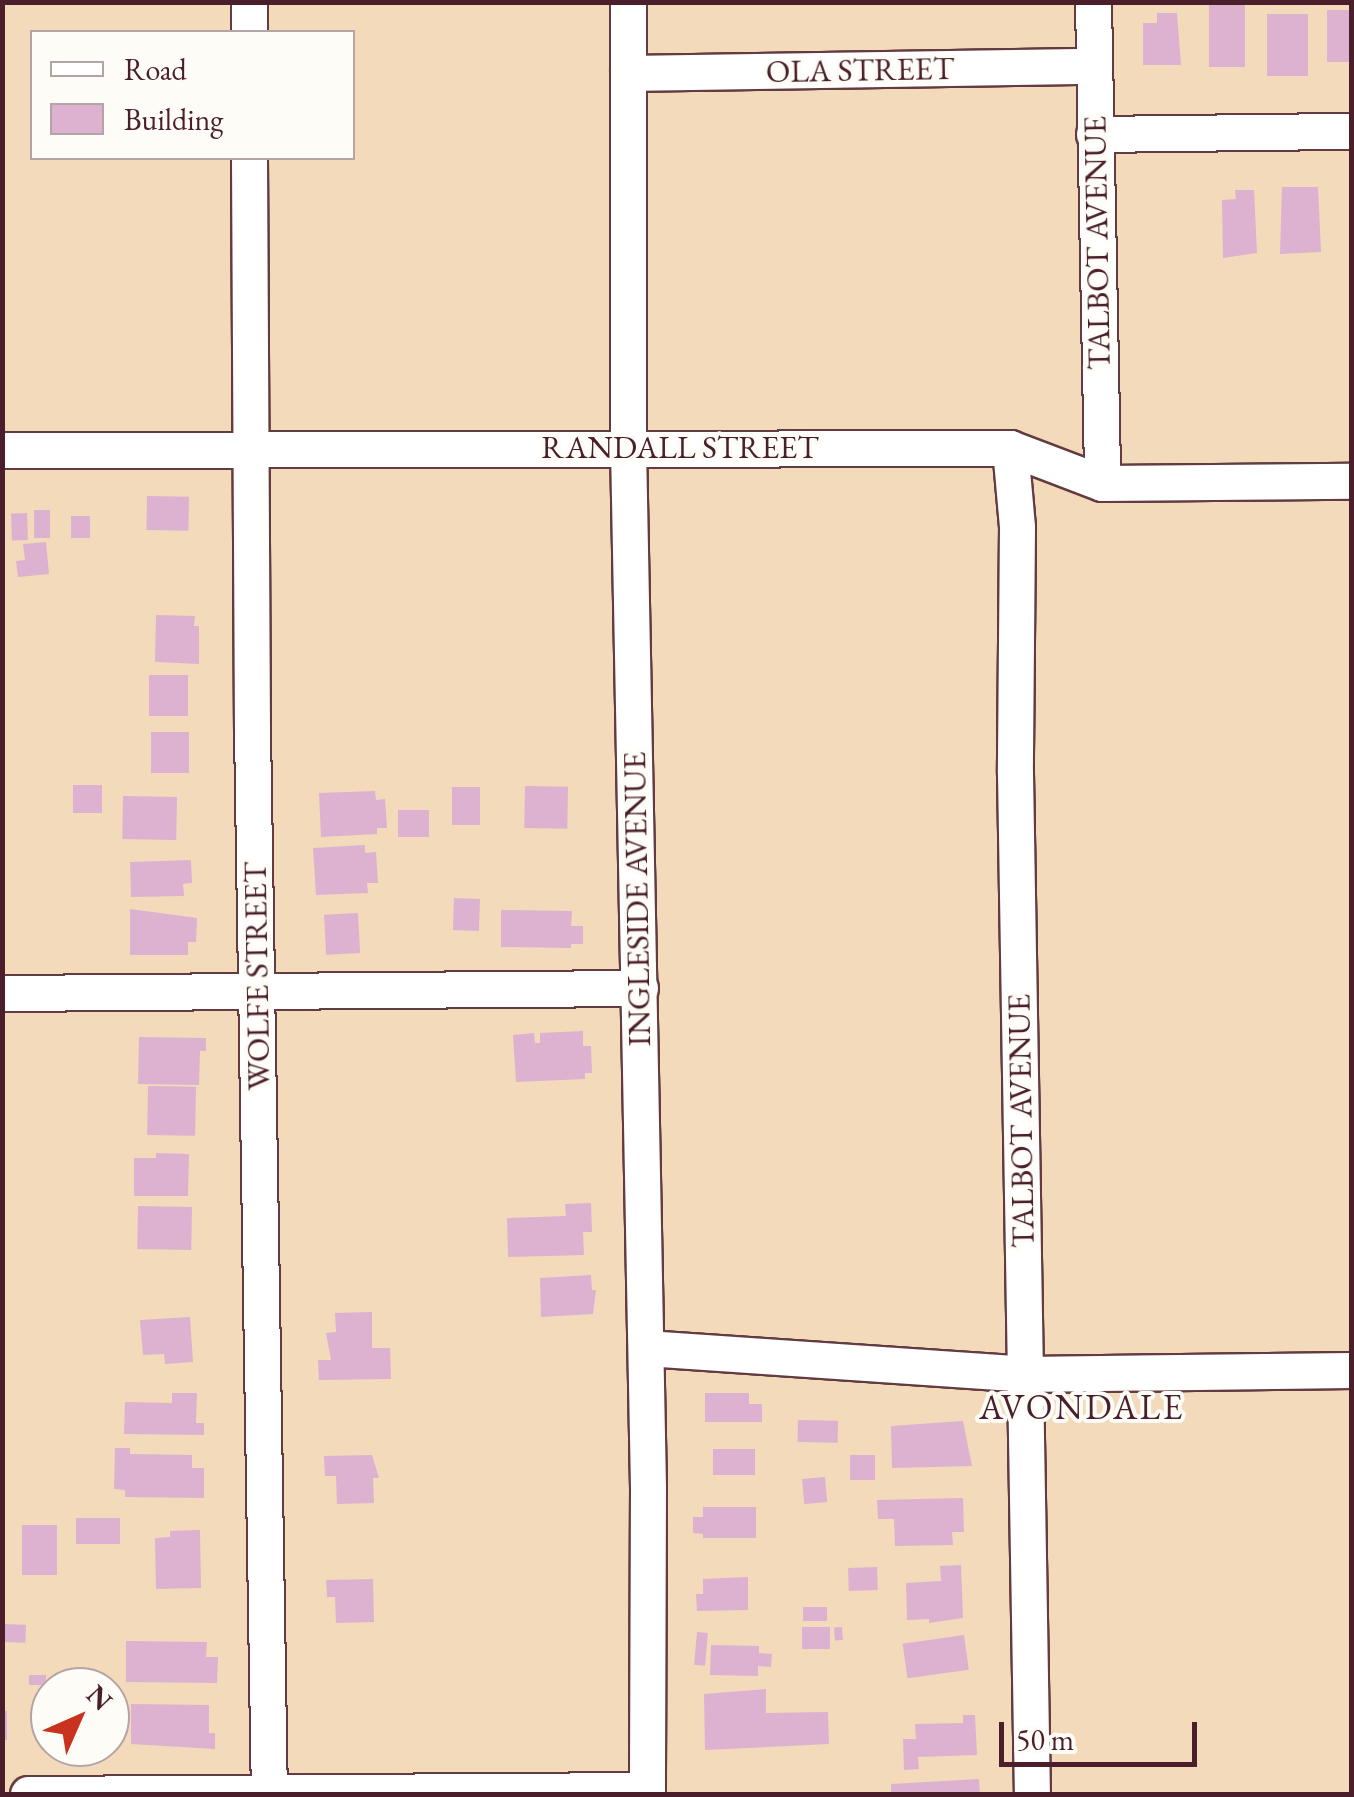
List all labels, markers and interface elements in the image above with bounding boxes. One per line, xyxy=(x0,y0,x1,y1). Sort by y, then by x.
legend xyxy=(30,30,355,160)
street label: OLA STREET xyxy=(766,49,954,91)
text: Road xyxy=(124,50,187,89)
text: Building xyxy=(124,100,223,139)
street label: TALBOT AVENUE xyxy=(1076,116,1118,370)
street label: RANDALL STREET xyxy=(541,428,819,466)
street label: INGLESIDE AVENUE xyxy=(615,751,659,1047)
street label: WOLFE STREET xyxy=(236,861,278,1091)
street label: TALBOT AVENUE xyxy=(1000,994,1042,1248)
district label: AVONDALE xyxy=(979,1386,1185,1428)
north arrow xyxy=(30,1667,130,1767)
text: N xyxy=(79,1676,121,1718)
scale bar xyxy=(1004,1702,1202,1764)
text: 50 m xyxy=(1016,1720,1074,1759)

